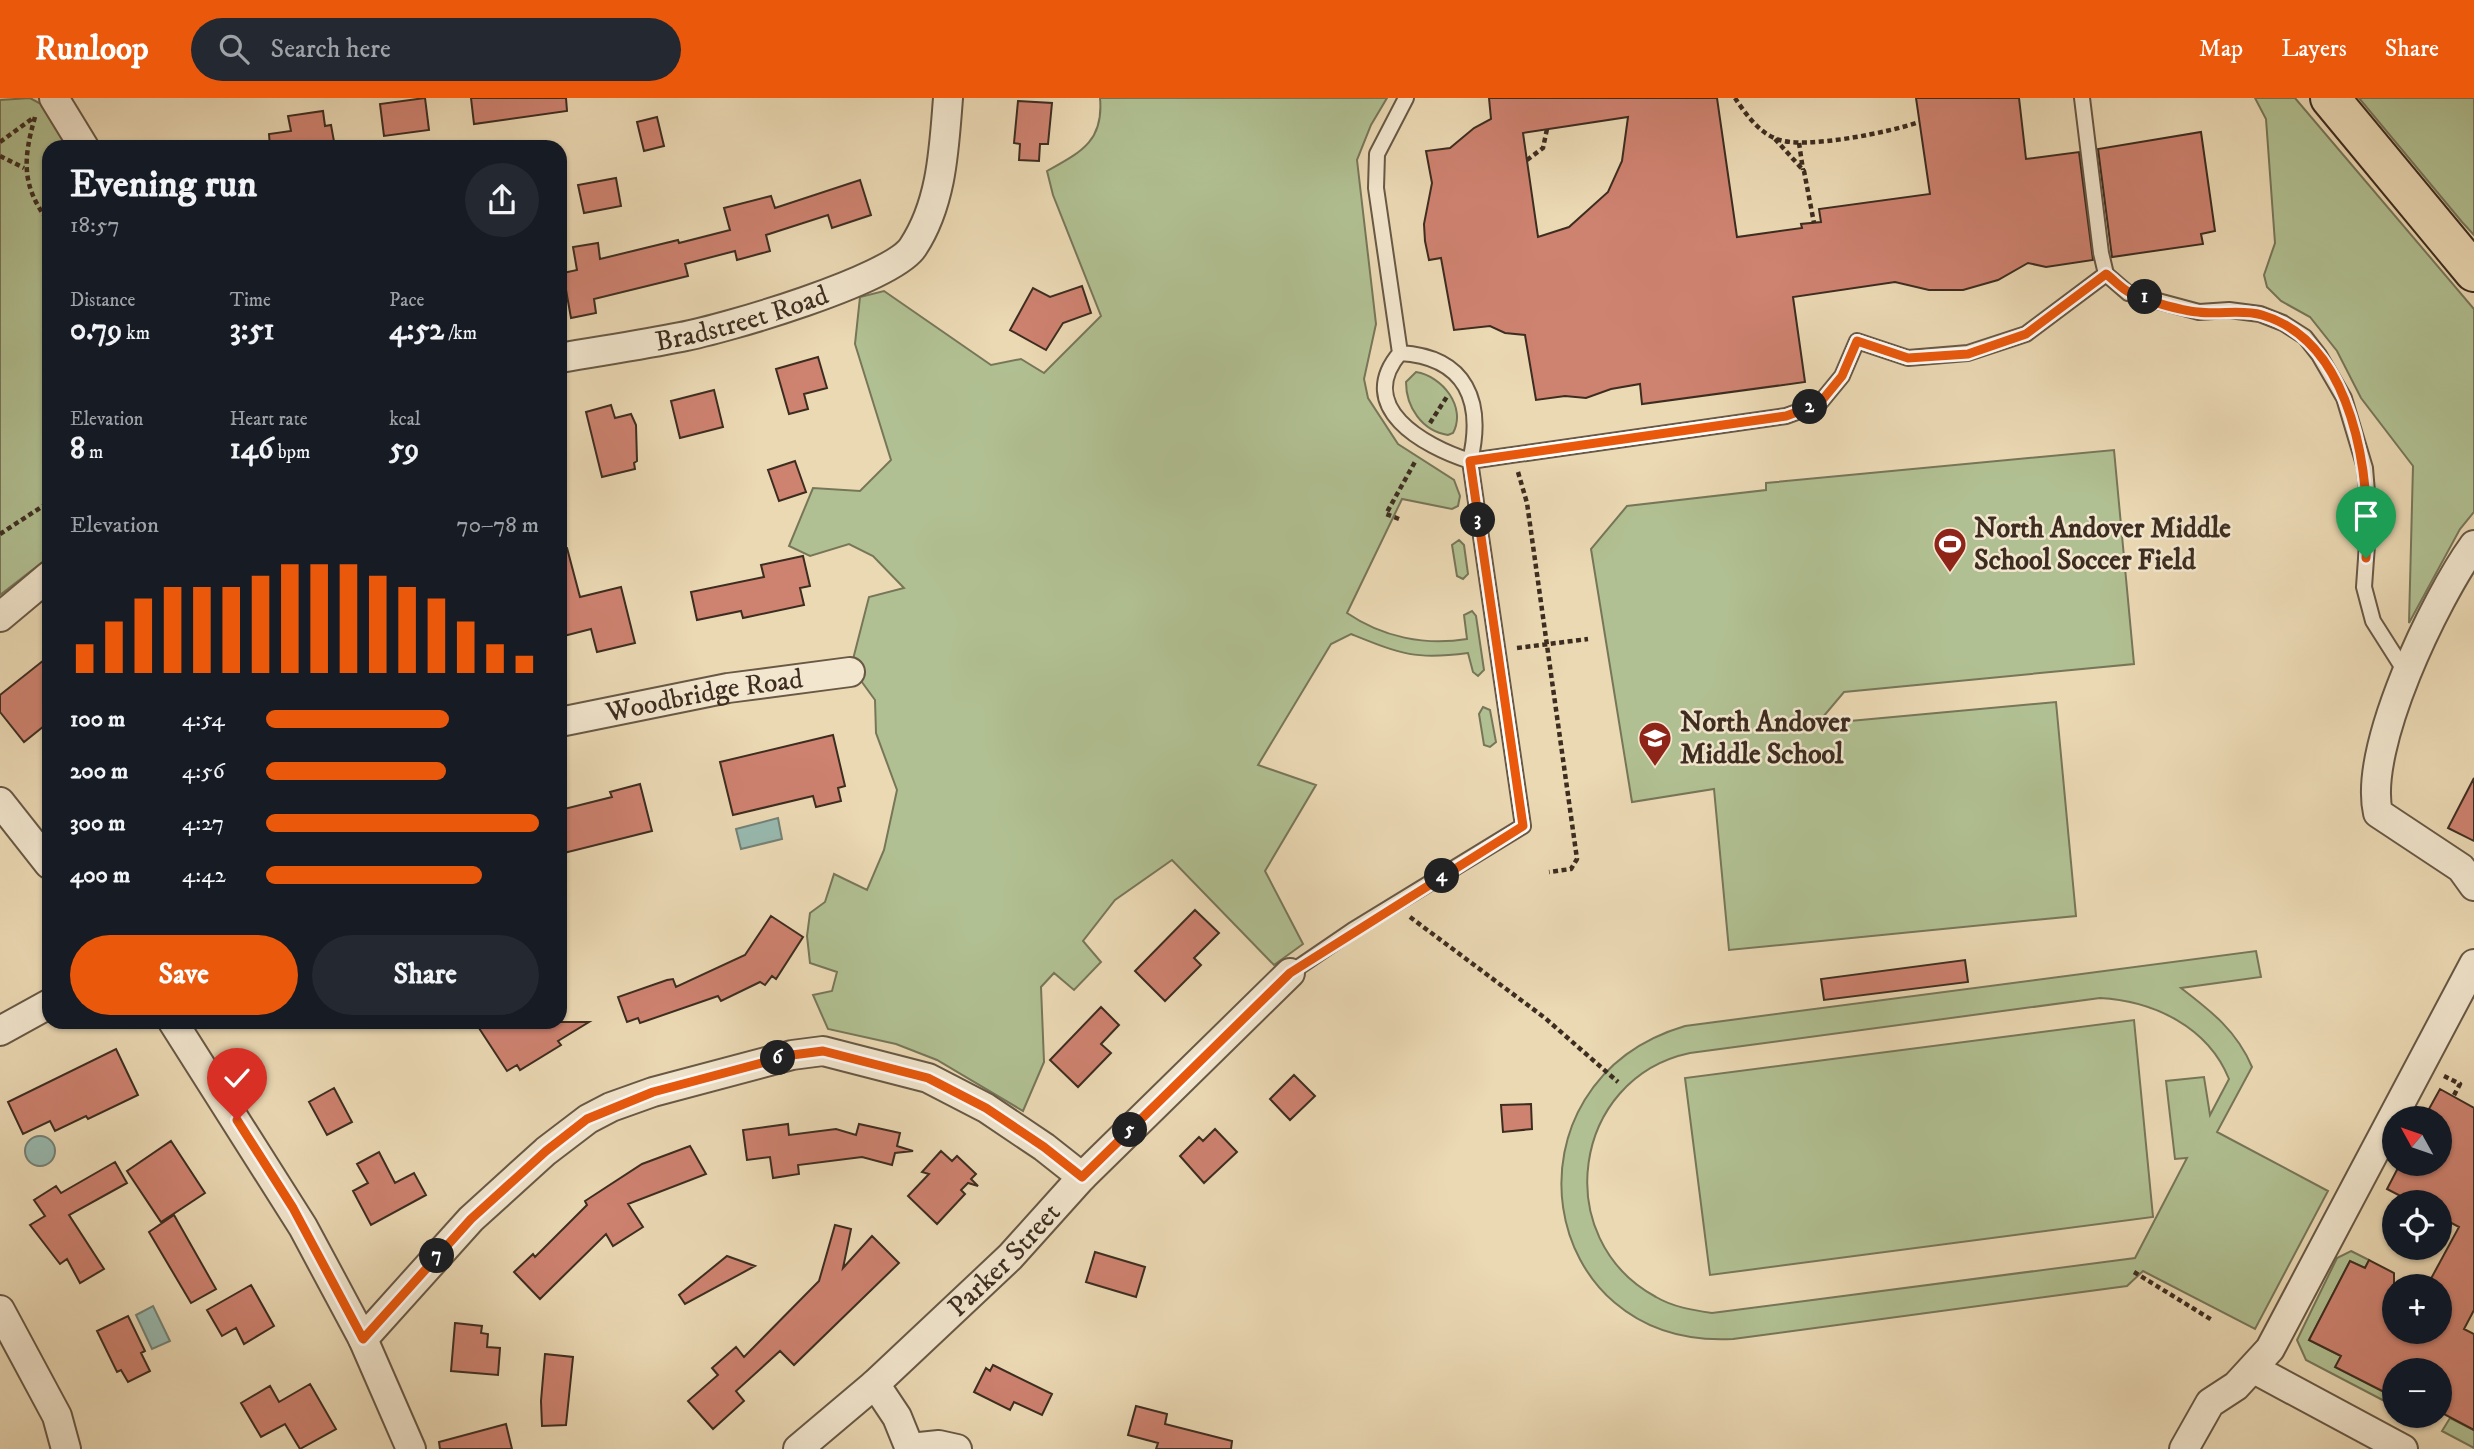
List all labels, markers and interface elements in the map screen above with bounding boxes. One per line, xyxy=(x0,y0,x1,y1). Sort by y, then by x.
search box xyxy=(191,18,681,81)
text: Runloop xyxy=(35,29,149,70)
icon: search xyxy=(215,30,253,68)
text: Search here xyxy=(271,33,391,66)
text: Map xyxy=(2199,34,2243,64)
text: Layers xyxy=(2281,34,2347,64)
text: Share xyxy=(2385,34,2439,64)
text: Evening run xyxy=(70,161,257,209)
button: share xyxy=(465,163,539,237)
text: 18:57 xyxy=(70,211,120,240)
street label: Bradstreet Road xyxy=(652,277,833,359)
pin: 1 xyxy=(2128,280,2162,314)
text: 1 xyxy=(2141,285,2148,308)
text: Distance xyxy=(70,289,135,312)
text: Time xyxy=(230,289,271,312)
text: Pace xyxy=(389,289,424,312)
text: 0.79 xyxy=(70,312,122,349)
text: 3:51 xyxy=(230,312,275,349)
text: 4:52 xyxy=(389,312,444,349)
text: km xyxy=(122,322,150,345)
text: /km xyxy=(444,322,477,345)
pin: 2 xyxy=(1792,390,1828,424)
text: 2 xyxy=(1805,395,1814,418)
text: Elevation xyxy=(70,408,144,431)
text: Heart rate xyxy=(230,408,308,431)
text: kcal xyxy=(389,408,421,431)
text: 8 xyxy=(70,431,85,468)
text: 146 xyxy=(230,431,274,468)
text: 59 xyxy=(389,431,419,468)
text: m xyxy=(85,441,103,464)
text: bpm xyxy=(274,441,310,464)
pin xyxy=(2336,486,2396,558)
icon: arrive xyxy=(2347,497,2385,535)
pin: 3 xyxy=(1460,502,1496,538)
text: 3 xyxy=(1474,508,1481,531)
text: Elevation xyxy=(70,511,159,540)
text: 70–78 m xyxy=(457,511,539,540)
place label: North Andover Middle School Soccer Field xyxy=(1974,511,2231,578)
sports icon: North Andover Middle School Soccer Field xyxy=(1931,525,1969,574)
street label: Woodbridge Road xyxy=(602,661,805,730)
text: 100 m xyxy=(70,705,125,734)
text: 4:54 xyxy=(182,705,225,734)
place label: North Andover Middle School xyxy=(1680,705,1851,772)
school or university icon: North Andover Middle School xyxy=(1636,719,1674,768)
text: 200 m xyxy=(70,757,128,786)
text: 4:56 xyxy=(182,757,225,786)
text: 300 m xyxy=(70,809,126,838)
text: 4:27 xyxy=(182,809,224,838)
pin: 4 xyxy=(1424,858,1460,894)
text: 400 m xyxy=(70,861,130,890)
text: 4:42 xyxy=(182,861,226,890)
text: 4 xyxy=(1436,864,1447,887)
button: Save xyxy=(70,935,298,1015)
button: Share xyxy=(312,935,539,1015)
pin: 6 xyxy=(760,1040,796,1076)
text: 6 xyxy=(773,1046,782,1069)
pin xyxy=(207,1048,267,1120)
icon: check xyxy=(218,1059,256,1097)
north arrow xyxy=(2382,1106,2452,1176)
map controls xyxy=(2382,1106,2452,1428)
pin: 5 xyxy=(1112,1112,1148,1148)
text: 5 xyxy=(1125,1118,1134,1141)
button: locate xyxy=(2382,1190,2452,1260)
street label: Parker Street xyxy=(940,1195,1068,1324)
pin: 7 xyxy=(420,1238,454,1274)
text: 7 xyxy=(431,1244,442,1267)
button: + xyxy=(2382,1274,2452,1344)
button: − xyxy=(2382,1358,2452,1428)

